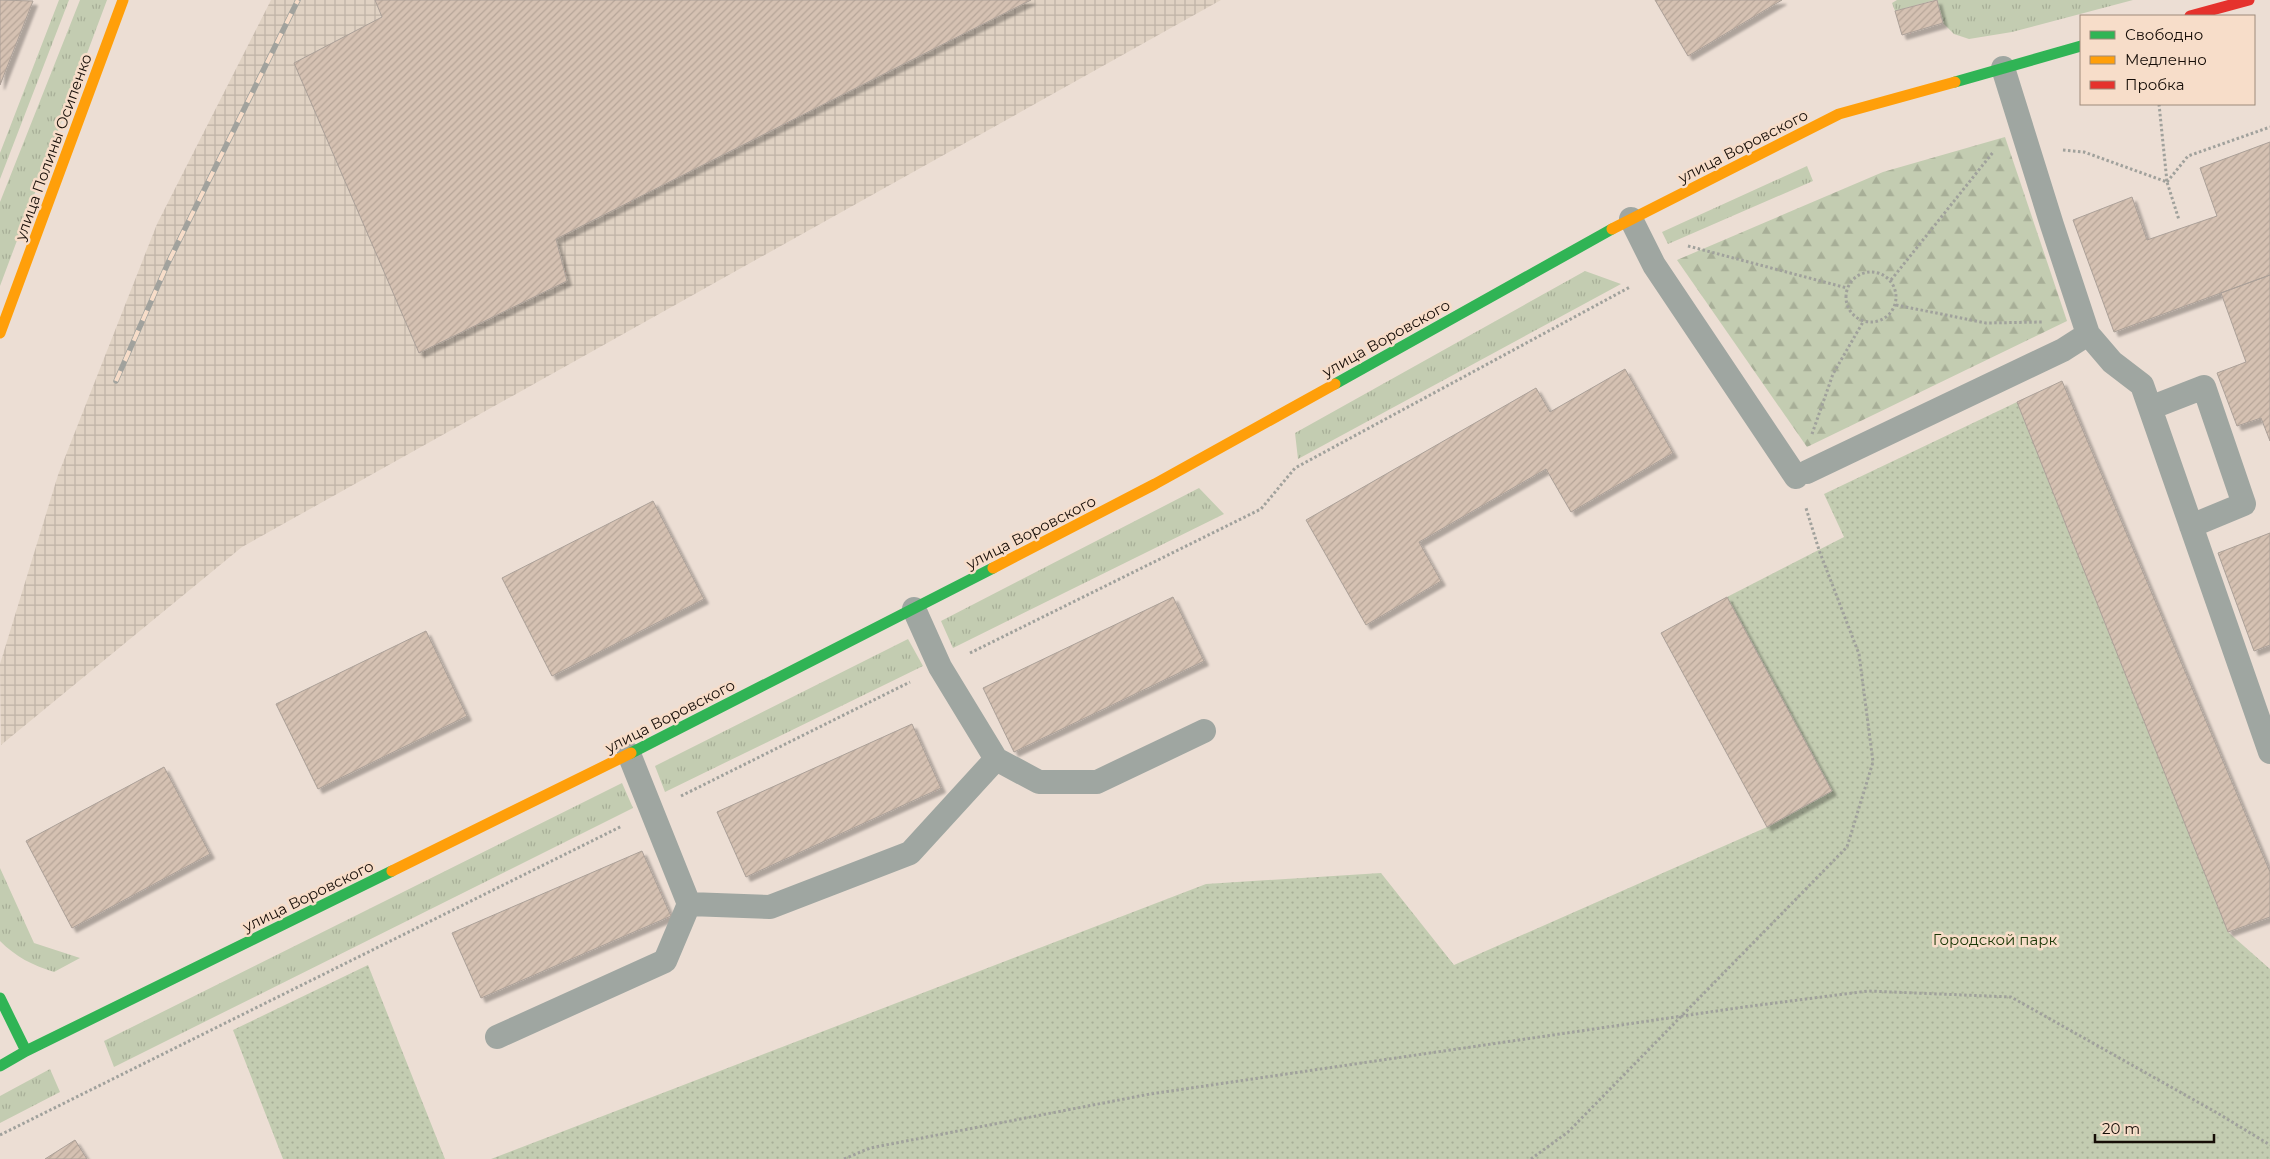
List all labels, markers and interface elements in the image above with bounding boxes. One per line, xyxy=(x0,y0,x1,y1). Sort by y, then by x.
legend xyxy=(2080,15,2255,105)
text: Свободно xyxy=(2125,25,2203,44)
text: Медленно xyxy=(2125,50,2207,69)
street label: улица Полины Осипенко xyxy=(10,51,96,244)
text: Пробка xyxy=(2125,75,2184,94)
street label: улица Воровского xyxy=(1674,105,1811,187)
street label: улица Воровского xyxy=(1318,295,1453,382)
street label: улица Воровского xyxy=(962,491,1099,573)
street label: улица Воровского xyxy=(601,675,738,757)
street label: улица Воровского xyxy=(239,856,377,936)
park label: Городской парк xyxy=(1933,930,2057,949)
scale bar xyxy=(2095,1112,2214,1144)
text: 20 m xyxy=(2102,1119,2140,1138)

